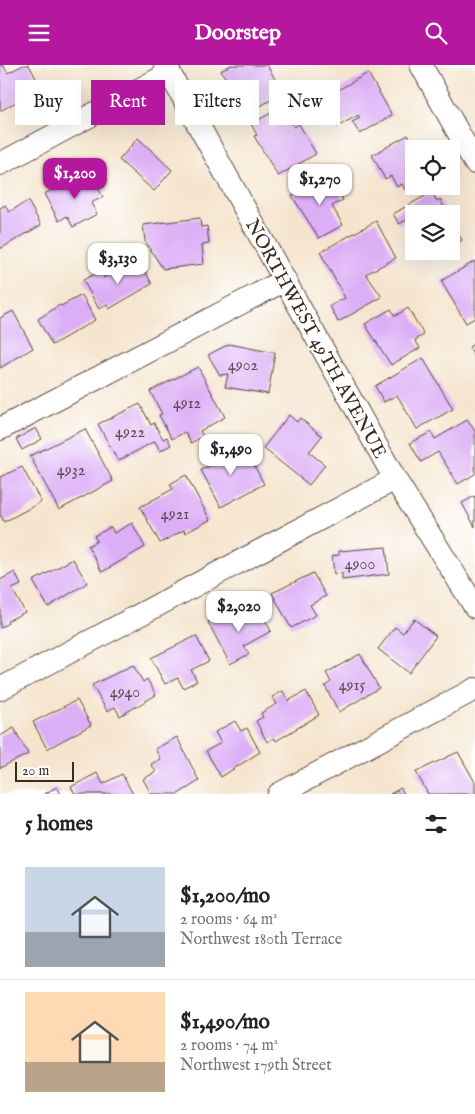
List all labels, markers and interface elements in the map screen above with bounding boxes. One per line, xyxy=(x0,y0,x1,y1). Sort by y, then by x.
icon: menu xyxy=(25,19,53,47)
text: Doorstep xyxy=(194,19,281,47)
icon: search xyxy=(422,19,450,47)
chip: Buy xyxy=(15,80,81,125)
chip: Rent xyxy=(91,80,165,125)
chip: Filters xyxy=(175,80,259,125)
chip: New xyxy=(269,80,340,125)
map controls xyxy=(405,140,460,260)
button: locate xyxy=(405,140,460,195)
pin: $1,200 xyxy=(34,157,116,200)
pin: $1,270 xyxy=(279,163,361,206)
text: $1,200 xyxy=(54,164,96,184)
text: $1,270 xyxy=(299,170,341,190)
button: layers xyxy=(405,205,460,260)
street label: NORTHWEST 49TH AVENUE xyxy=(239,215,391,463)
pin: $3,130 xyxy=(77,243,159,285)
text: $3,130 xyxy=(99,249,137,269)
house number: 4902 xyxy=(228,356,258,376)
house number: 4912 xyxy=(173,394,201,414)
house number: 4922 xyxy=(115,423,145,443)
pin: $1,490 xyxy=(190,433,272,476)
text: $1,490 xyxy=(210,440,252,460)
house number: 4932 xyxy=(57,461,85,481)
house number: 4921 xyxy=(161,505,189,525)
house number: 4900 xyxy=(345,555,375,575)
pin: $2,020 xyxy=(198,591,280,633)
text: $2,020 xyxy=(217,597,261,617)
house number: 4915 xyxy=(339,676,365,696)
house number: 4940 xyxy=(110,683,140,703)
scale bar xyxy=(15,759,74,782)
text: 20 m xyxy=(22,762,49,780)
icon: filters xyxy=(422,810,450,838)
text: 5 homes xyxy=(25,811,93,838)
text: $1,200/mo xyxy=(180,883,270,910)
icon: home xyxy=(65,887,125,947)
text: 2 rooms · 64 m² xyxy=(180,910,278,930)
text: Northwest 180th Terrace xyxy=(180,930,342,950)
text: $1,490/mo xyxy=(180,1009,270,1036)
icon: home xyxy=(65,1012,125,1072)
text: 2 rooms · 74 m² xyxy=(180,1036,278,1056)
text: Northwest 179th Street xyxy=(180,1056,332,1076)

